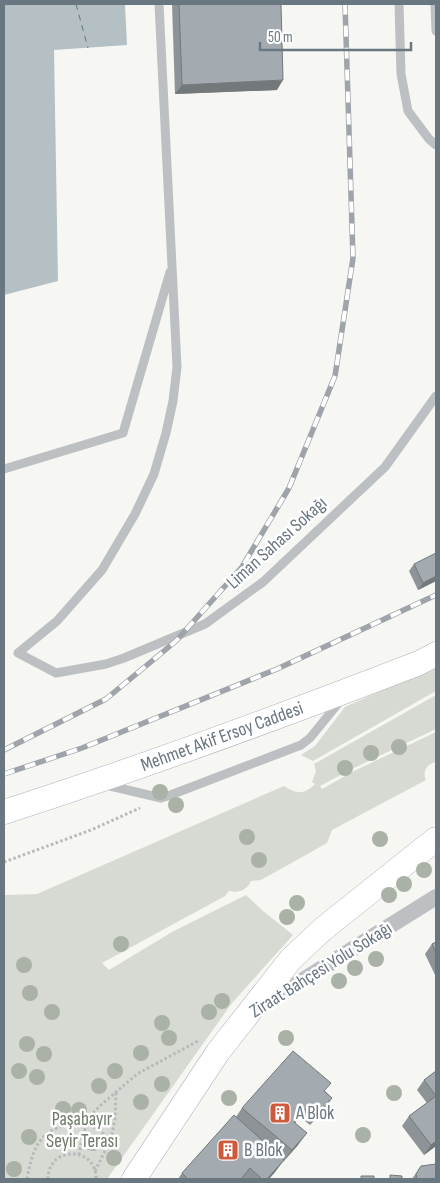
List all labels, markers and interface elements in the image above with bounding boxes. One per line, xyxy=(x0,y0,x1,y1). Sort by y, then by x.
scale bar xyxy=(260,20,411,52)
text: 50 m xyxy=(268,28,293,47)
street label: Liman Sahası Sokağı xyxy=(222,492,332,594)
street label: Mehmet Akif Ersoy Caddesi xyxy=(138,697,306,777)
street label: Ziraat Bahçesi Yolu Sokağı xyxy=(246,917,396,1023)
building icon: A Blok xyxy=(268,1101,292,1125)
place label: A Blok xyxy=(295,1102,335,1125)
park label: Paşabayır Seyir Terası xyxy=(46,1108,118,1153)
building icon: B Blok xyxy=(216,1138,240,1162)
place label: B Blok xyxy=(244,1139,283,1162)

